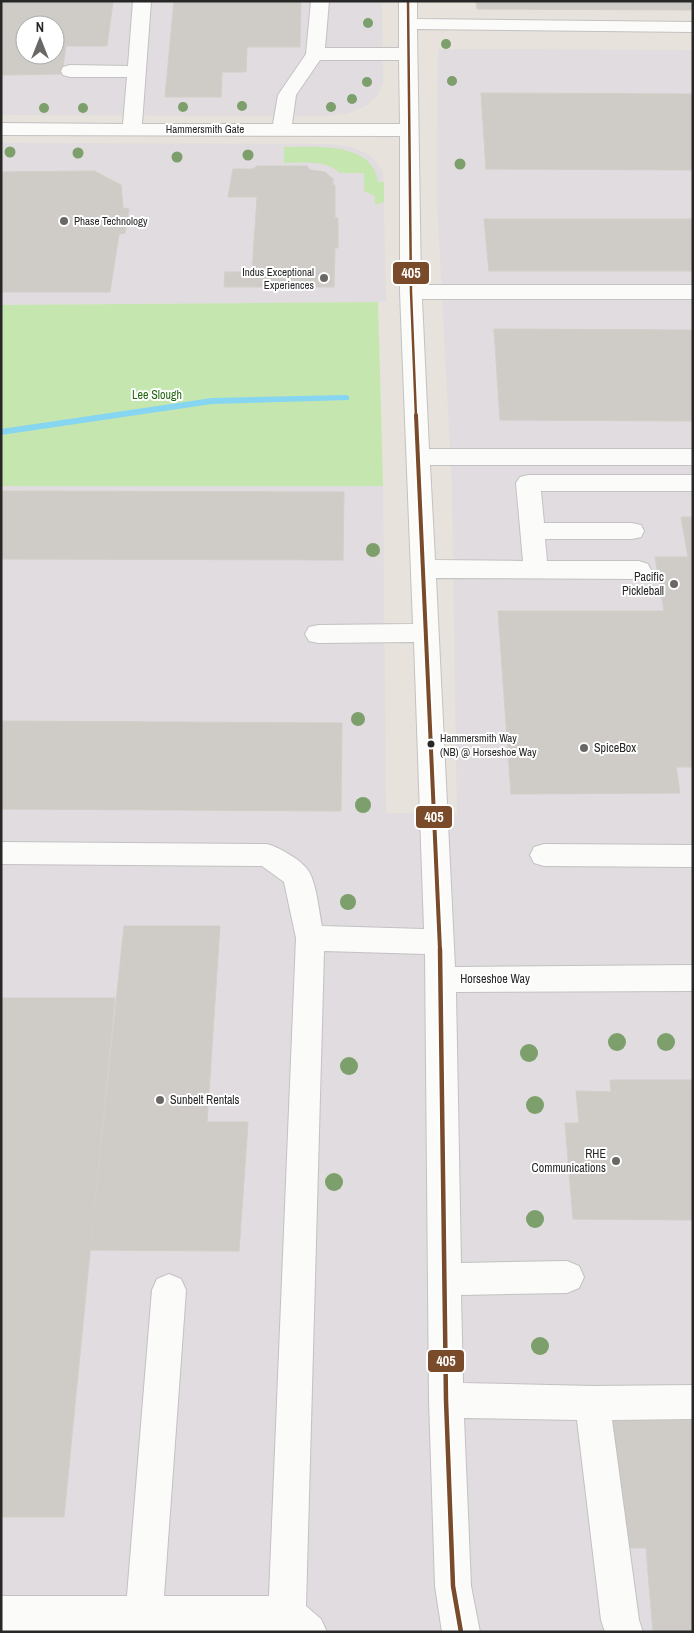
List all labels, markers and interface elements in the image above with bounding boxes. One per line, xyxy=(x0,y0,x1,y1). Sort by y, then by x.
north arrow xyxy=(15,15,65,65)
text: N xyxy=(36,18,44,36)
street label: Hammersmith Gate xyxy=(166,122,244,136)
place label: Phase Technology xyxy=(74,214,148,228)
marker: Phase Technology xyxy=(58,215,70,227)
line badge: 405 xyxy=(392,261,430,285)
text: 405 xyxy=(401,264,421,282)
place label: Indus Exceptional Experiences xyxy=(242,265,314,292)
marker: Indus Exceptional Experiences xyxy=(318,272,330,284)
park label: Lee Slough xyxy=(132,387,182,403)
place label: Pacific Pickleball xyxy=(622,569,664,599)
marker: Pacific Pickleball xyxy=(668,578,680,590)
place label: Hammersmith Way (NB) @ Horseshoe Way xyxy=(440,731,537,759)
marker: Hammersmith Way (NB) @ Horseshoe Way xyxy=(426,739,436,749)
place label: SpiceBox xyxy=(594,740,636,756)
marker: SpiceBox xyxy=(578,742,590,754)
line badge: 405 xyxy=(415,805,453,829)
text: 405 xyxy=(424,808,444,826)
street label: Horseshoe Way xyxy=(460,971,530,987)
place label: Sunbelt Rentals xyxy=(170,1092,240,1108)
marker: Sunbelt Rentals xyxy=(154,1094,166,1106)
place label: RHE Communications xyxy=(532,1146,606,1176)
marker: RHE Communications xyxy=(610,1155,622,1167)
line badge: 405 xyxy=(427,1349,465,1373)
text: 405 xyxy=(436,1352,456,1370)

